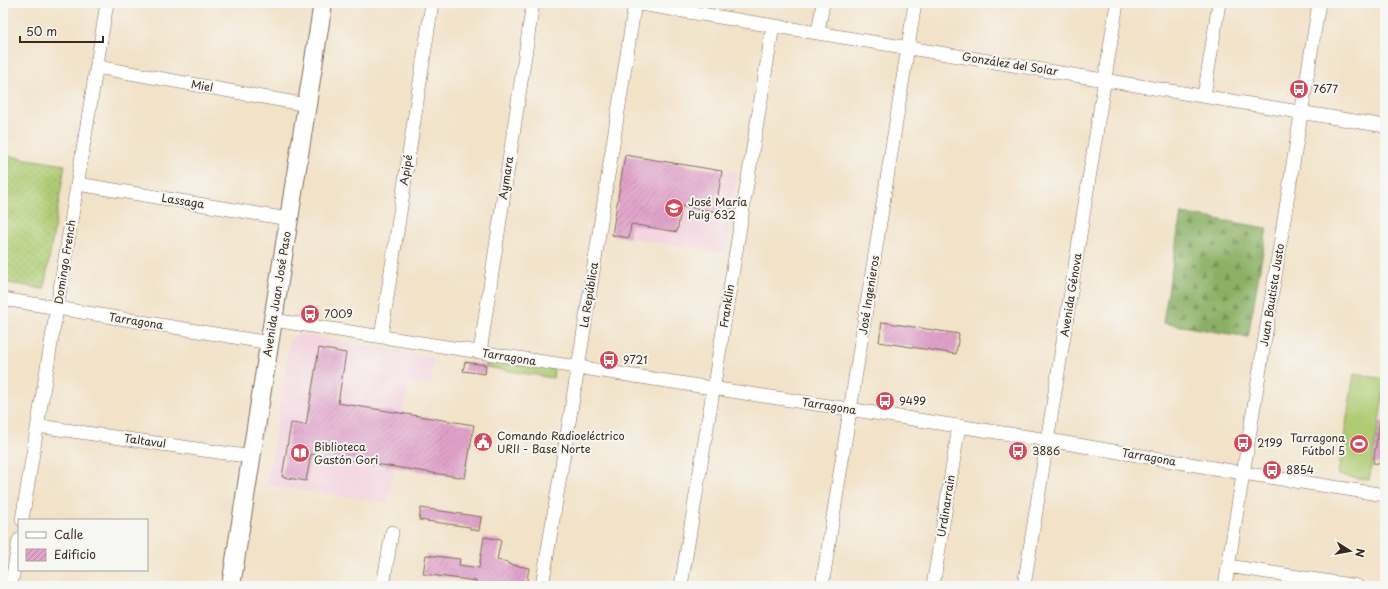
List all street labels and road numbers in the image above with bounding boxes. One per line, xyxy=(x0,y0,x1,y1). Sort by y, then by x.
street label: González del Solar xyxy=(961,48,1059,80)
street label: Miel xyxy=(190,75,215,96)
street label: Apipé xyxy=(395,153,416,187)
street label: Aymara xyxy=(494,155,517,201)
street label: Lassaga xyxy=(160,189,206,212)
street label: Domingo French xyxy=(49,218,80,305)
street label: Avenida Juan José Paso xyxy=(258,230,295,358)
street label: Juan Bautista Justo xyxy=(1255,242,1288,348)
street label: Avenida Génova xyxy=(1056,252,1086,338)
street label: José Ingenieros xyxy=(854,254,883,336)
street label: La República xyxy=(575,261,602,329)
street label: Franklin xyxy=(715,283,738,329)
street label: Tarragona xyxy=(108,308,165,333)
street label: Tarragona xyxy=(481,344,538,369)
street label: Tarragona xyxy=(801,393,858,418)
street label: Taltavul xyxy=(123,429,167,452)
street label: Tarragona xyxy=(1121,443,1178,470)
street label: Urdinarrain xyxy=(932,473,959,538)

